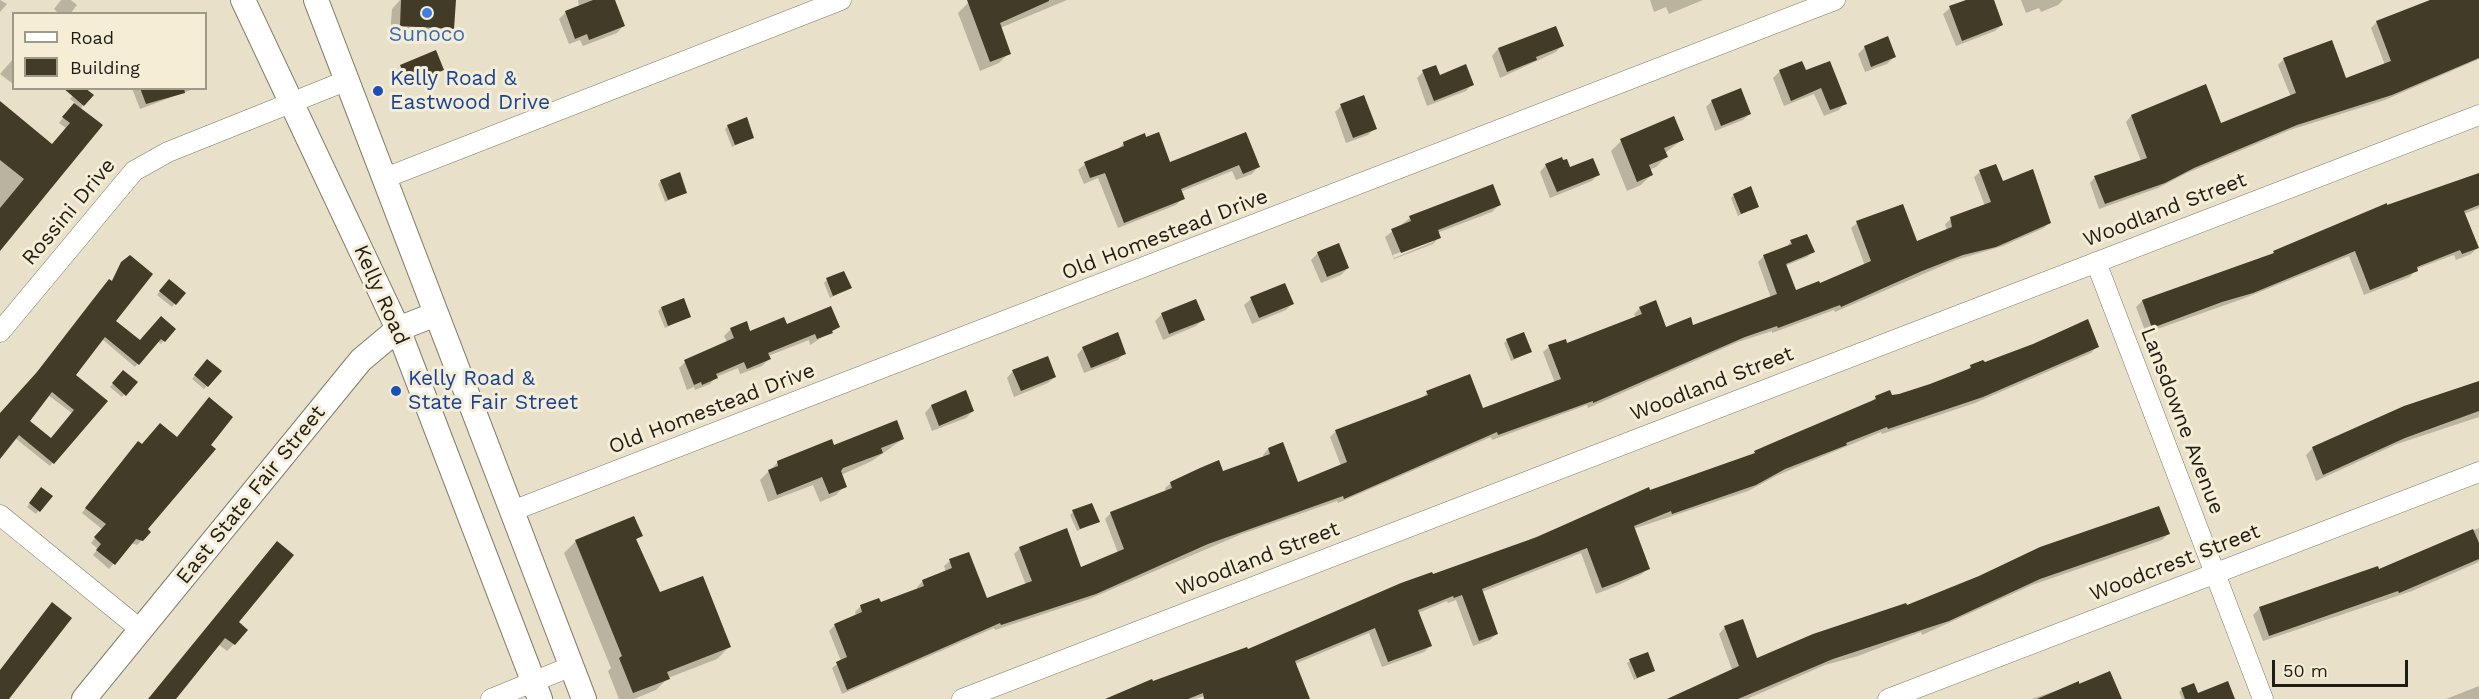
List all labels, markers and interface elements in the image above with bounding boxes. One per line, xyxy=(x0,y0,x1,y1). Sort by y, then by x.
marker: Sunoco xyxy=(420,6,434,20)
legend xyxy=(12,12,207,90)
place label: Sunoco xyxy=(389,22,465,48)
text: Road xyxy=(70,27,114,48)
text: Building xyxy=(70,57,140,78)
place label: Kelly Road & Eastwood Drive xyxy=(390,66,550,116)
marker: Kelly Road & Eastwood Drive xyxy=(371,84,385,98)
street label: Rossini Drive xyxy=(17,153,121,271)
street label: Woodland Street xyxy=(2080,167,2250,253)
street label: Old Homestead Drive xyxy=(1058,184,1272,286)
street label: Kelly Road xyxy=(348,241,414,349)
street label: Lansdowne Avenue xyxy=(2135,324,2229,518)
street label: Woodland Street xyxy=(1627,341,1797,427)
street label: Old Homestead Drive xyxy=(605,358,819,460)
place label: Kelly Road & State Fair Street xyxy=(408,366,578,416)
marker: Kelly Road & State Fair Street xyxy=(389,384,403,398)
street label: East State Fair Street xyxy=(171,401,331,589)
street label: Woodland Street xyxy=(1173,516,1343,602)
street label: Woodcrest Street xyxy=(2086,519,2264,607)
scale bar xyxy=(2275,648,2412,686)
text: 50 m xyxy=(2283,660,2328,681)

